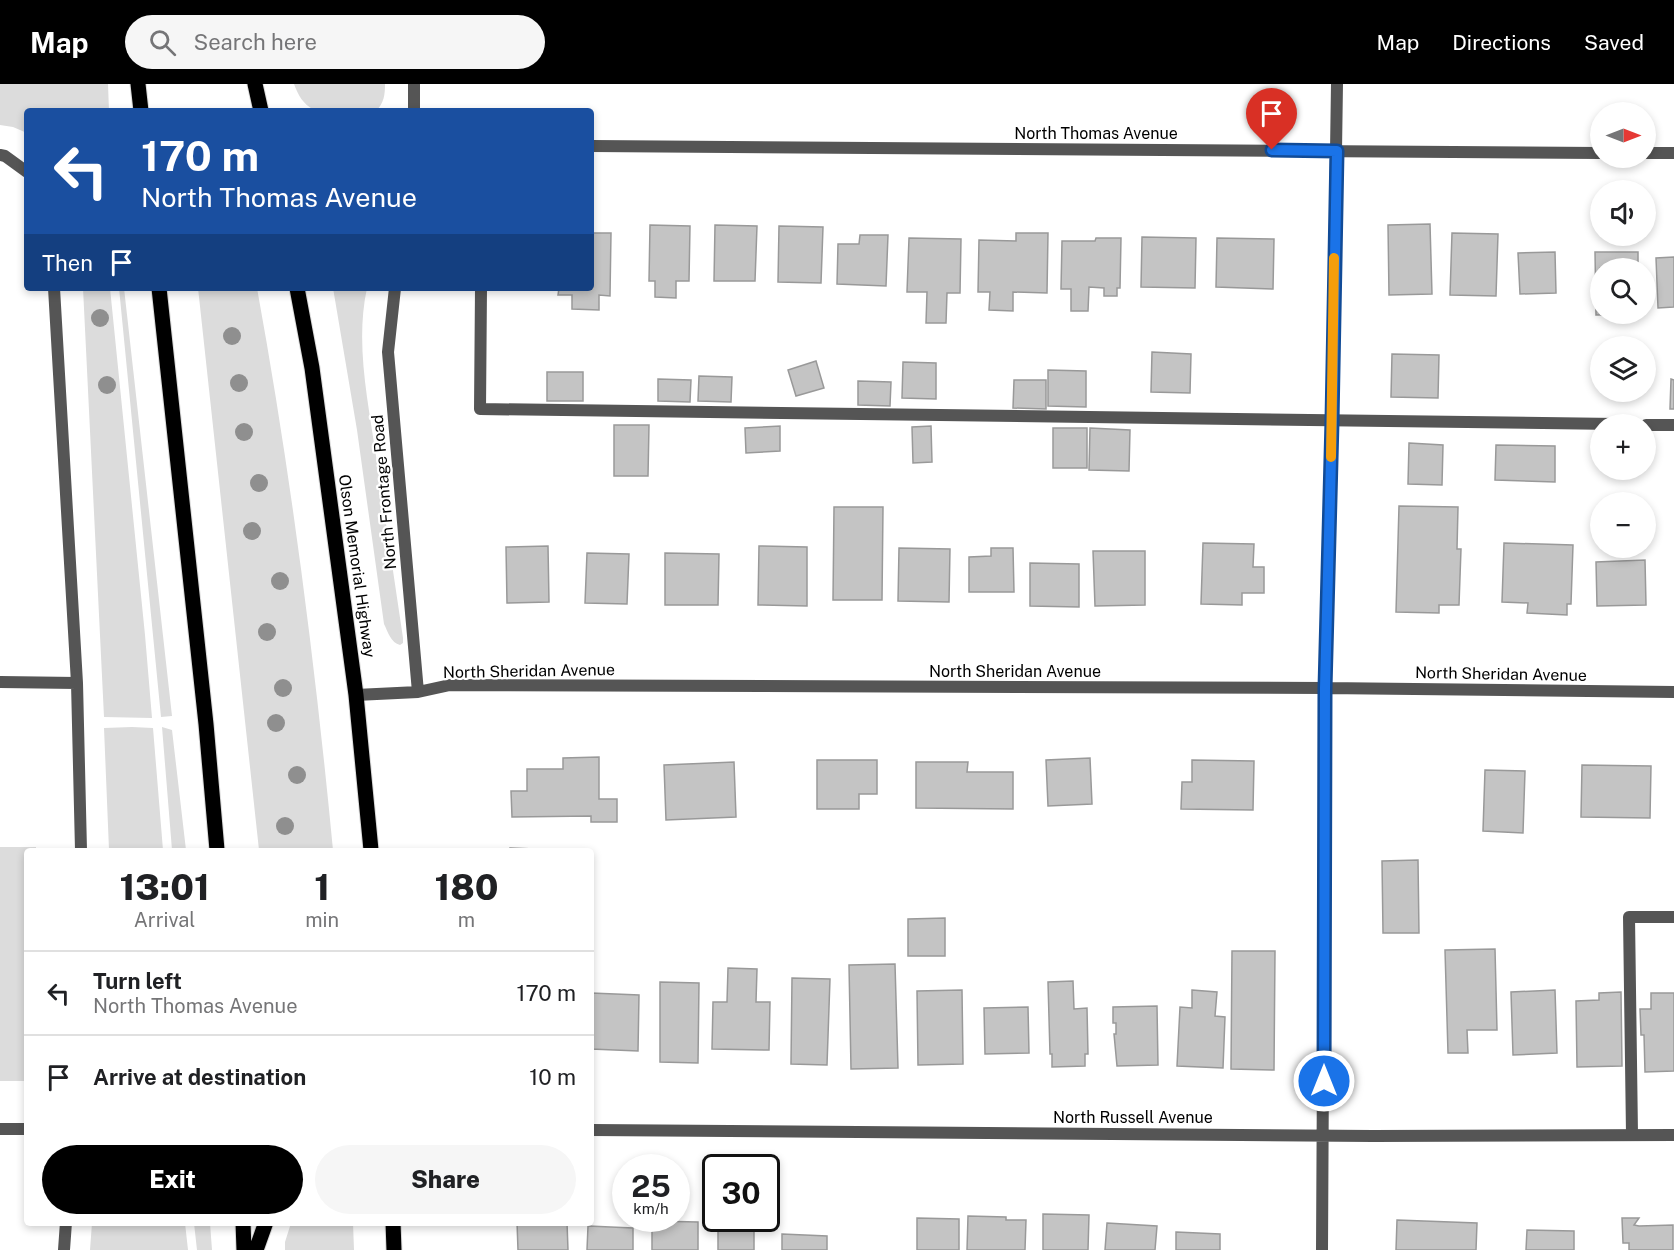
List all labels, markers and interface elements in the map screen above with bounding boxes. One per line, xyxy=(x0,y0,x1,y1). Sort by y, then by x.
search box xyxy=(125,15,545,69)
text: Map xyxy=(30,26,89,59)
icon: search xyxy=(146,26,179,59)
text: Search here xyxy=(194,29,317,55)
text: Map xyxy=(1377,30,1419,55)
text: Directions xyxy=(1452,30,1551,55)
text: Saved xyxy=(1584,30,1644,55)
pin xyxy=(1246,88,1297,150)
icon: arrive xyxy=(1255,97,1288,130)
north arrow xyxy=(1590,102,1656,168)
map controls xyxy=(1590,102,1656,558)
street label: North Thomas Avenue xyxy=(1014,124,1178,143)
text: 170 m xyxy=(141,131,259,180)
icon: left xyxy=(42,132,120,210)
button: sound xyxy=(1590,180,1656,246)
text: North Thomas Avenue xyxy=(141,181,417,213)
icon: arrive xyxy=(105,246,138,279)
text: Then xyxy=(42,250,93,276)
button: search xyxy=(1590,258,1656,324)
button: layers xyxy=(1590,336,1656,402)
street label: North Frontage Road xyxy=(368,414,400,570)
button: + xyxy=(1590,414,1656,480)
street label: Olson Memorial Highway xyxy=(335,473,379,659)
button: − xyxy=(1590,492,1656,558)
street label: North Sheridan Avenue xyxy=(443,660,615,682)
street label: North Sheridan Avenue xyxy=(929,662,1101,681)
street label: North Sheridan Avenue xyxy=(1415,663,1587,685)
text: 13:01 xyxy=(119,866,210,908)
text: 1 xyxy=(314,866,330,908)
text: 180 xyxy=(435,866,499,908)
text: Arrival xyxy=(134,908,195,932)
text: min xyxy=(305,908,339,932)
text: m xyxy=(458,908,475,932)
text: Turn left xyxy=(93,968,182,994)
icon: left xyxy=(42,977,75,1010)
text: 170 m xyxy=(516,980,576,1006)
text: North Thomas Avenue xyxy=(93,994,298,1018)
position arrow xyxy=(1292,1049,1356,1113)
icon: arrive xyxy=(42,1061,75,1094)
text: Arrive at destination xyxy=(93,1064,306,1090)
text: 10 m xyxy=(529,1064,576,1090)
street label: North Russell Avenue xyxy=(1053,1108,1213,1127)
button: Exit xyxy=(42,1145,303,1214)
button: Share xyxy=(315,1145,576,1214)
speed limit sign: 30 xyxy=(702,1154,780,1232)
text: 25 xyxy=(631,1168,671,1204)
text: km/h xyxy=(633,1200,669,1217)

